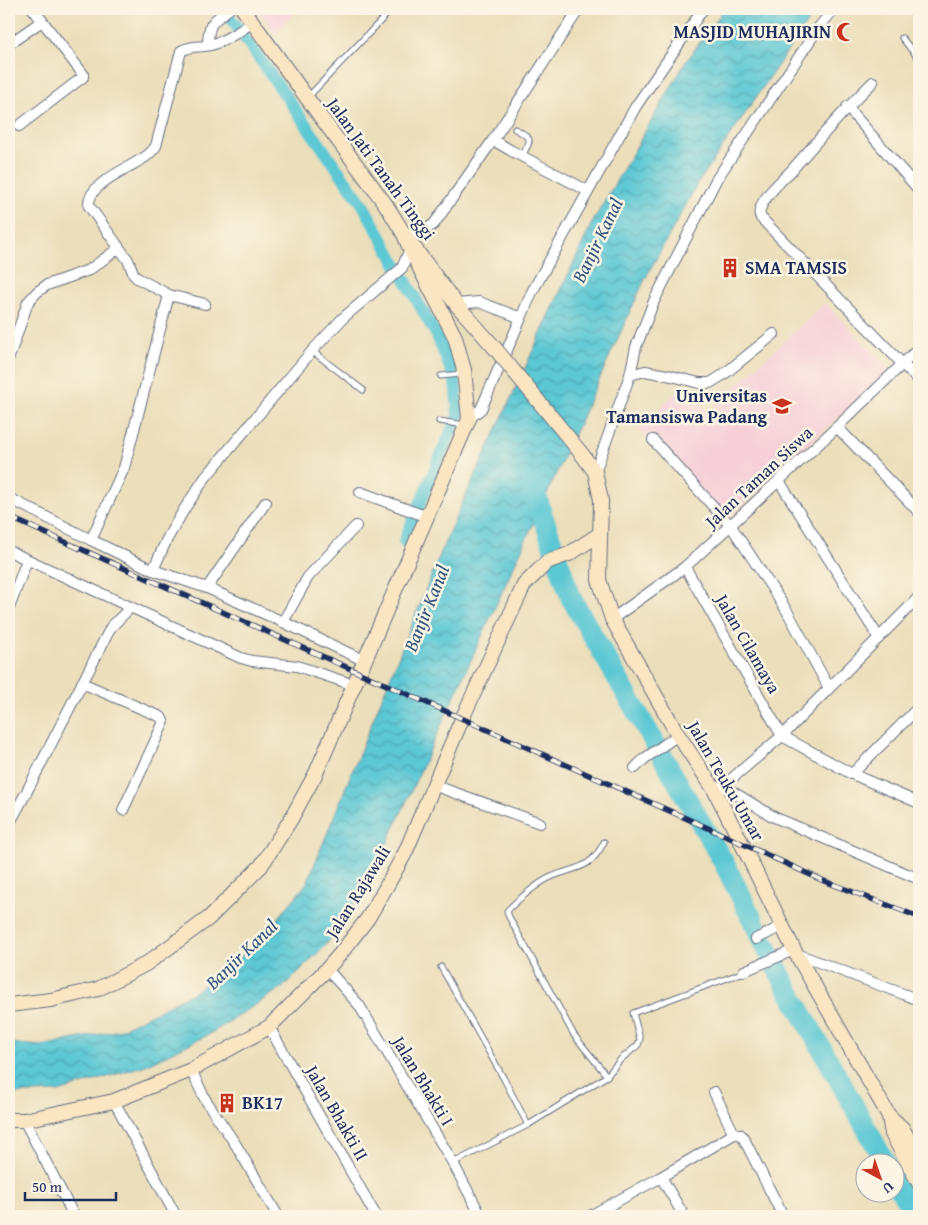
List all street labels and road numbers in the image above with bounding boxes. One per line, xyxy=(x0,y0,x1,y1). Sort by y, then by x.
street label: Jalan Jati Tanah Tinggi xyxy=(319,90,442,245)
street label: Jalan Taman Siswa xyxy=(697,419,819,535)
street label: Jalan Cilamaya xyxy=(708,587,788,699)
street label: Jalan Teuku Umar xyxy=(680,714,772,846)
street label: Jalan Rajawali xyxy=(317,840,397,945)
street label: Jalan Bhakti I xyxy=(385,1029,461,1131)
street label: Jalan Bhakti II xyxy=(298,1058,376,1165)

